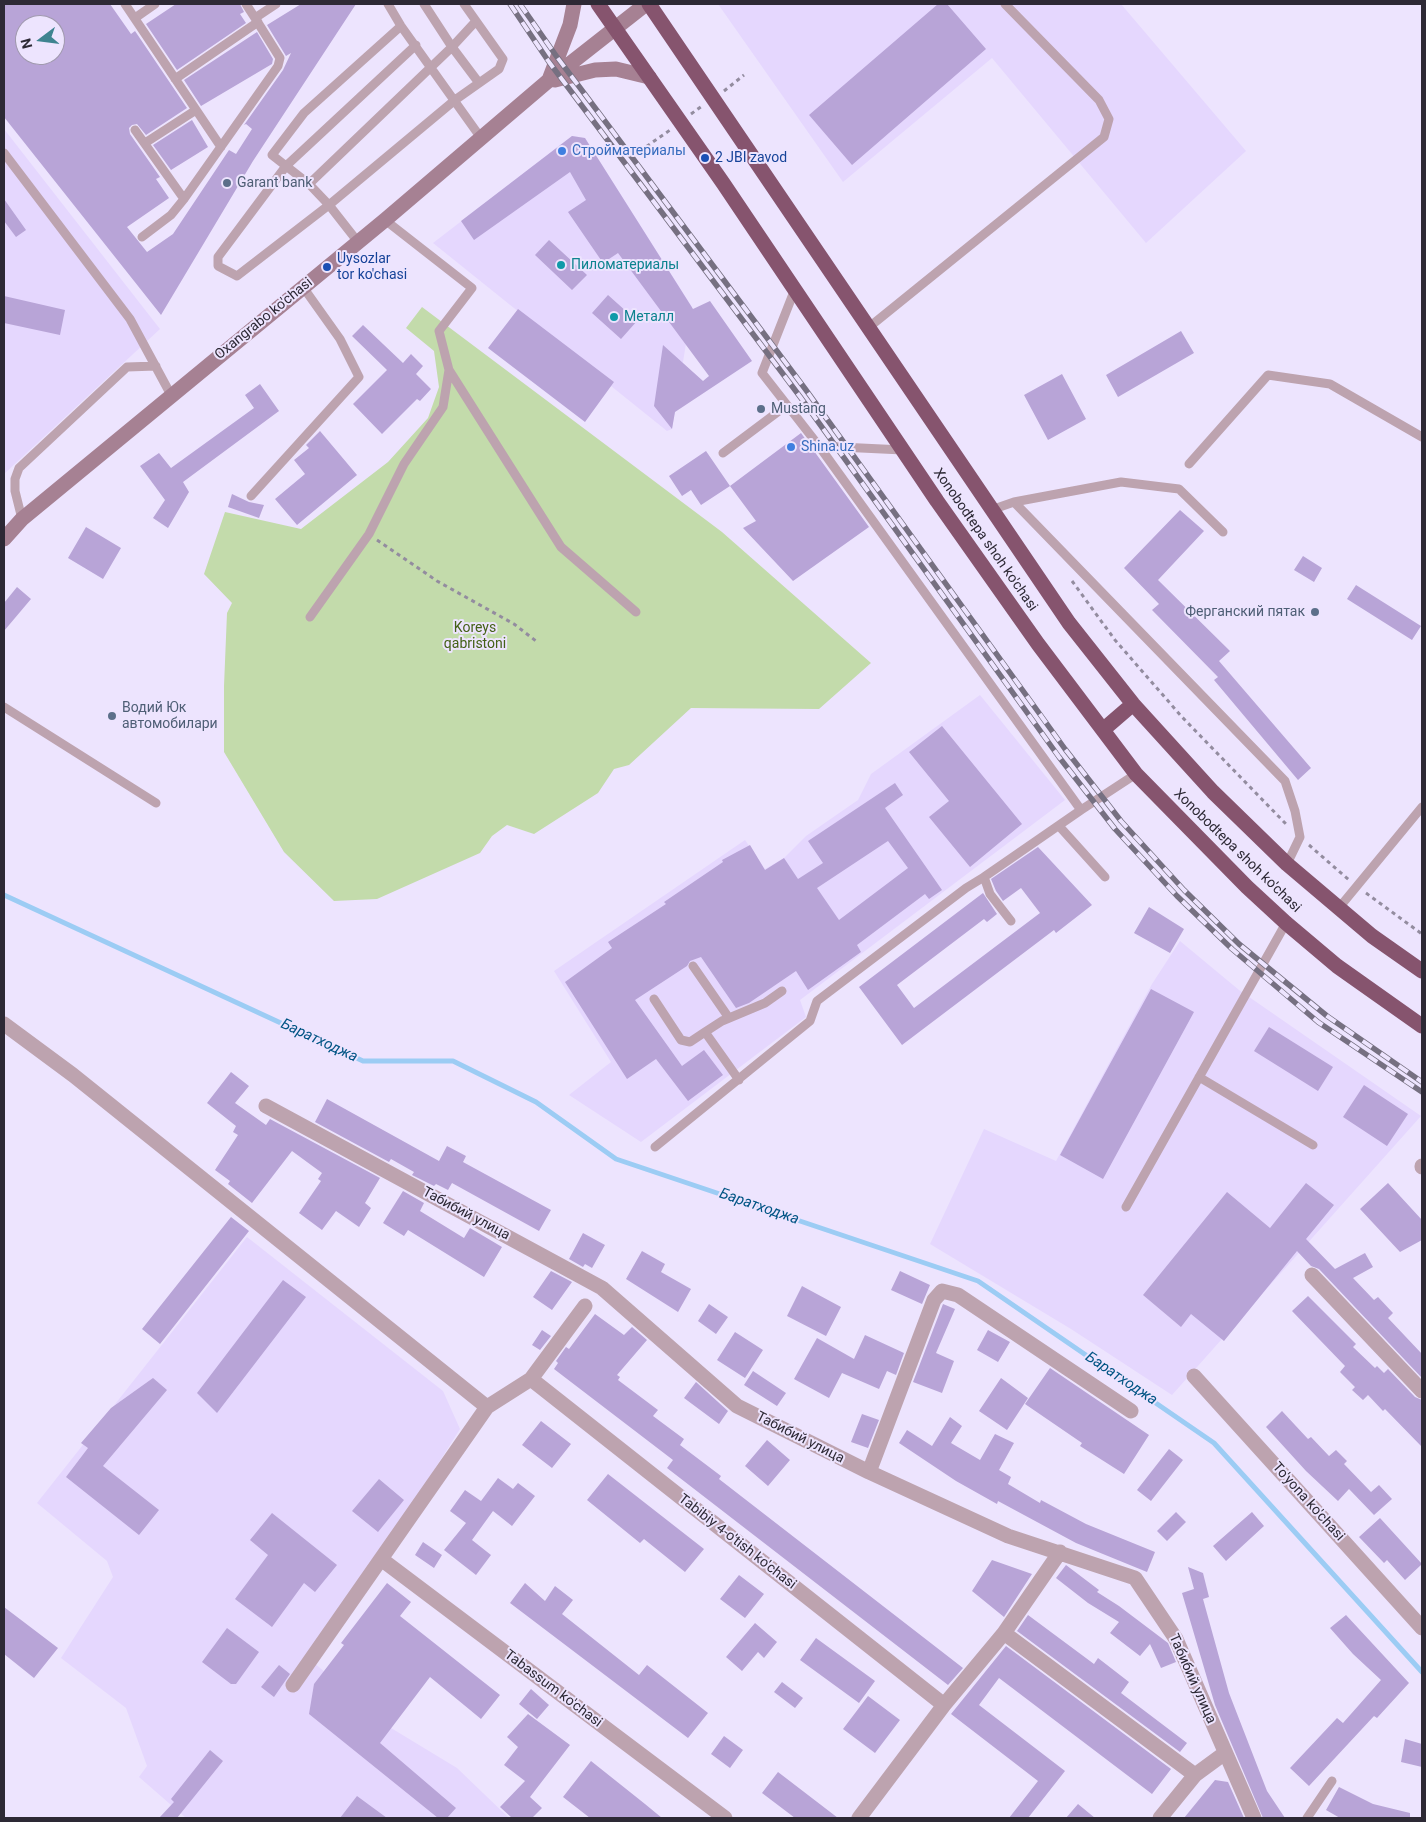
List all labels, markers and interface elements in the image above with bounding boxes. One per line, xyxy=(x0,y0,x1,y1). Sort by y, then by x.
north arrow xyxy=(15,15,65,65)
text: N xyxy=(17,37,35,50)
place label: Стройматериалы xyxy=(572,143,686,159)
marker: Стройматериалы xyxy=(556,145,568,157)
place label: 2 JBI zavod xyxy=(715,150,787,166)
marker: 2 JBI zavod xyxy=(699,152,711,164)
place label: Garant bank xyxy=(237,175,312,191)
marker: Garant bank xyxy=(221,177,233,189)
place label: Uysozlar tor ko'chasi xyxy=(337,251,407,284)
place label: Пиломатериалы xyxy=(571,257,679,273)
marker: Пиломатериалы xyxy=(555,259,567,271)
marker: Uysozlar tor ko'chasi xyxy=(321,261,333,273)
street label: Oxangrabo ko'chasi xyxy=(212,275,316,363)
place label: Металл xyxy=(624,309,674,325)
marker: Металл xyxy=(608,311,620,323)
place label: Mustang xyxy=(771,401,826,417)
marker: Mustang xyxy=(755,403,767,415)
place label: Shina.uz xyxy=(801,439,854,455)
marker: Shina.uz xyxy=(785,441,797,453)
street label: Xonobodtepa shoh ko'chasi xyxy=(929,465,1041,615)
place label: Ферганский пятак xyxy=(1185,604,1305,620)
marker: Ферганский пятак xyxy=(1309,606,1321,618)
park label: Koreys qabristoni xyxy=(444,620,506,652)
place label: Водий Юк автомобилари xyxy=(122,700,218,732)
marker: Водий Юк автомобилари xyxy=(106,710,118,722)
street label: Xonobodtepa shoh ko'chasi xyxy=(1170,786,1304,916)
water label: Баратходжа xyxy=(278,1015,360,1067)
street label: Табибий улица xyxy=(419,1184,513,1244)
water label: Баратходжа xyxy=(717,1185,801,1229)
water label: Баратходжа xyxy=(1082,1348,1160,1410)
street label: Табибий улица xyxy=(753,1409,847,1467)
street label: To'yona ko'chasi xyxy=(1268,1459,1348,1545)
street label: Tabibiy 4-o'tish ko'chasi xyxy=(675,1491,799,1593)
street label: Табибий улица xyxy=(1165,1631,1219,1727)
street label: Tabassum ko'chasi xyxy=(501,1647,605,1731)

